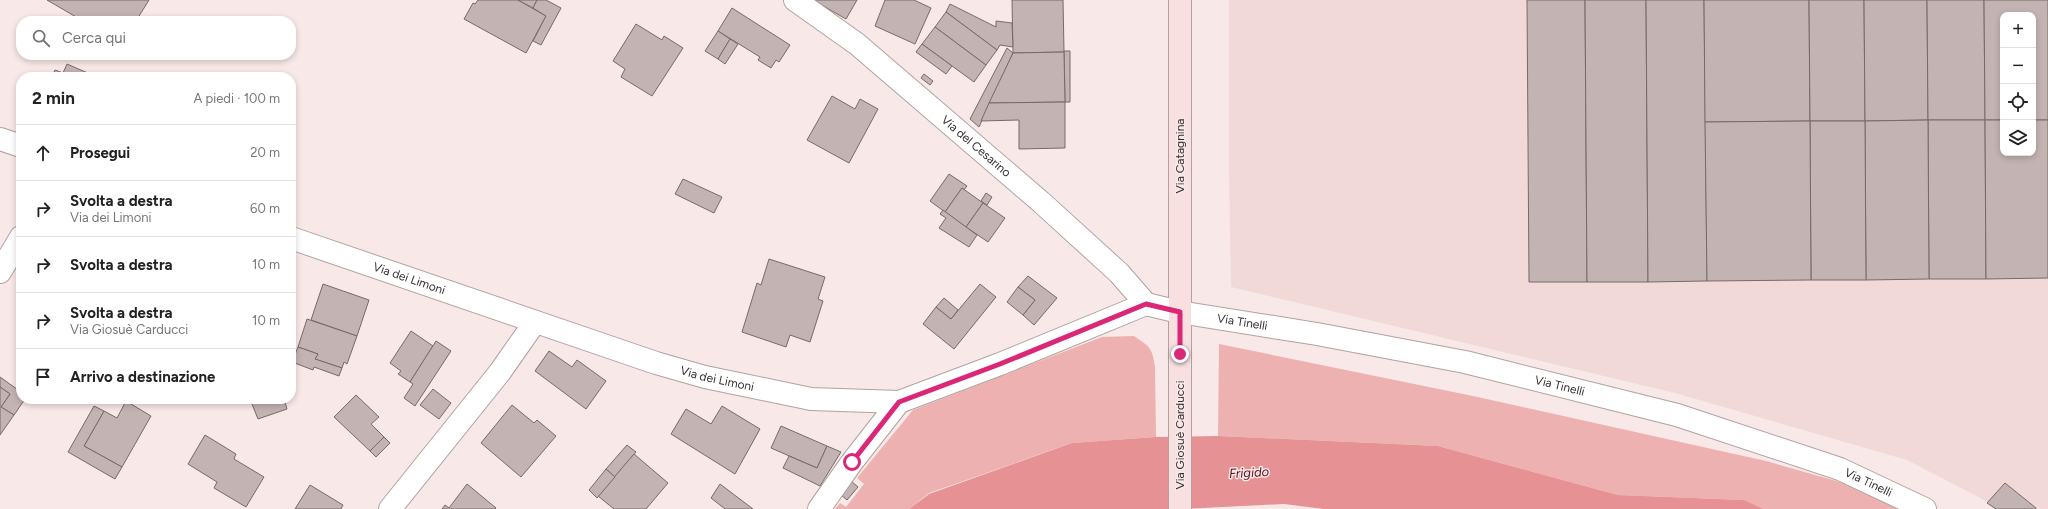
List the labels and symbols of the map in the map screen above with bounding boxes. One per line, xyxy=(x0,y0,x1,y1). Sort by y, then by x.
street label: Via del Cesarino xyxy=(939,113,1014,180)
street label: Via Catagnina xyxy=(1173,119,1187,193)
street label: Via dei Limoni xyxy=(371,260,447,297)
street label: Via Tinelli xyxy=(1216,311,1269,333)
route end xyxy=(1171,345,1189,363)
street label: Via dei Limoni xyxy=(679,363,755,394)
street label: Via Tinelli xyxy=(1533,373,1586,399)
street label: Via Giosuè Carducci xyxy=(1173,380,1187,490)
route start xyxy=(843,453,861,471)
water label: Frigido xyxy=(1229,464,1270,481)
street label: Via Tinelli xyxy=(1842,465,1894,500)

